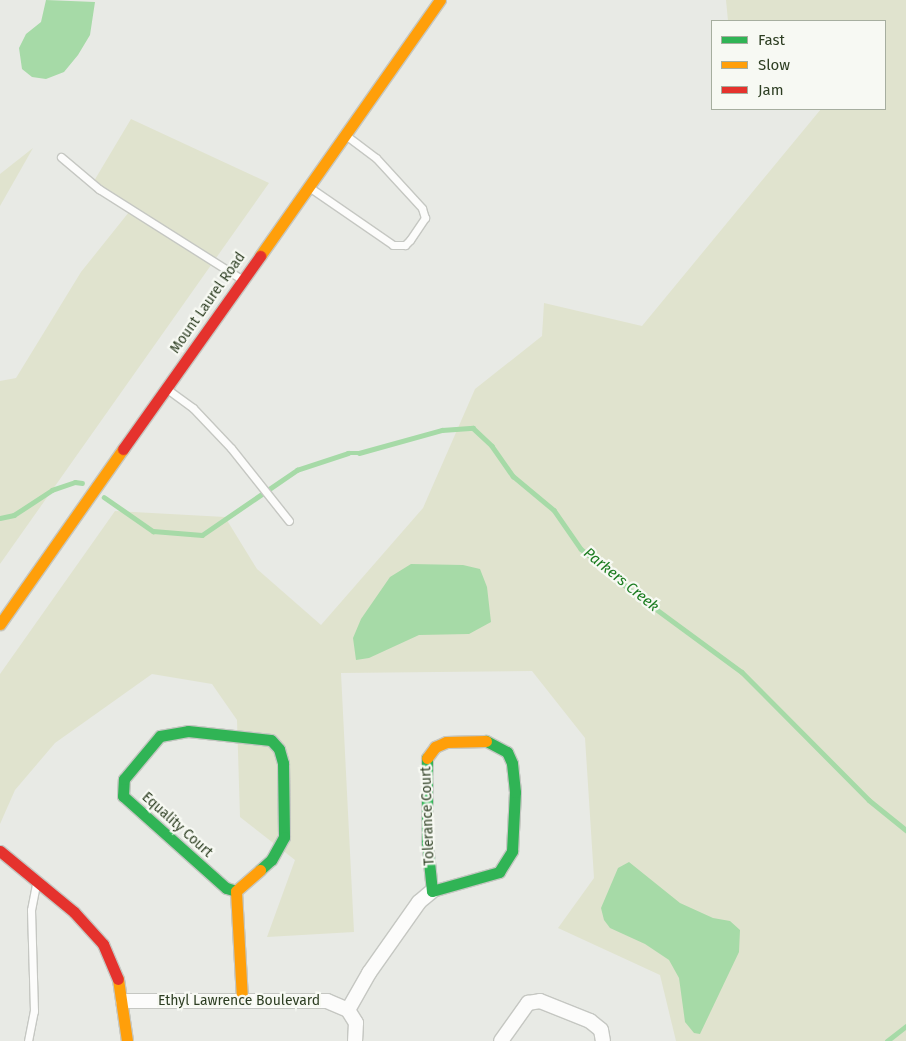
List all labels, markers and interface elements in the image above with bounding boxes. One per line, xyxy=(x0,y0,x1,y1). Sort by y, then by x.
legend xyxy=(711,20,886,110)
text: Fast xyxy=(758,31,785,49)
text: Slow xyxy=(758,56,790,74)
text: Jam xyxy=(758,81,784,99)
street label: Mount Laurel Road xyxy=(167,249,249,357)
water label: Parkers Creek xyxy=(580,544,662,616)
street label: Tolerance Court xyxy=(418,766,438,866)
street label: Equality Court xyxy=(138,789,216,861)
street label: Ethyl Lawrence Boulevard xyxy=(158,993,320,1009)

